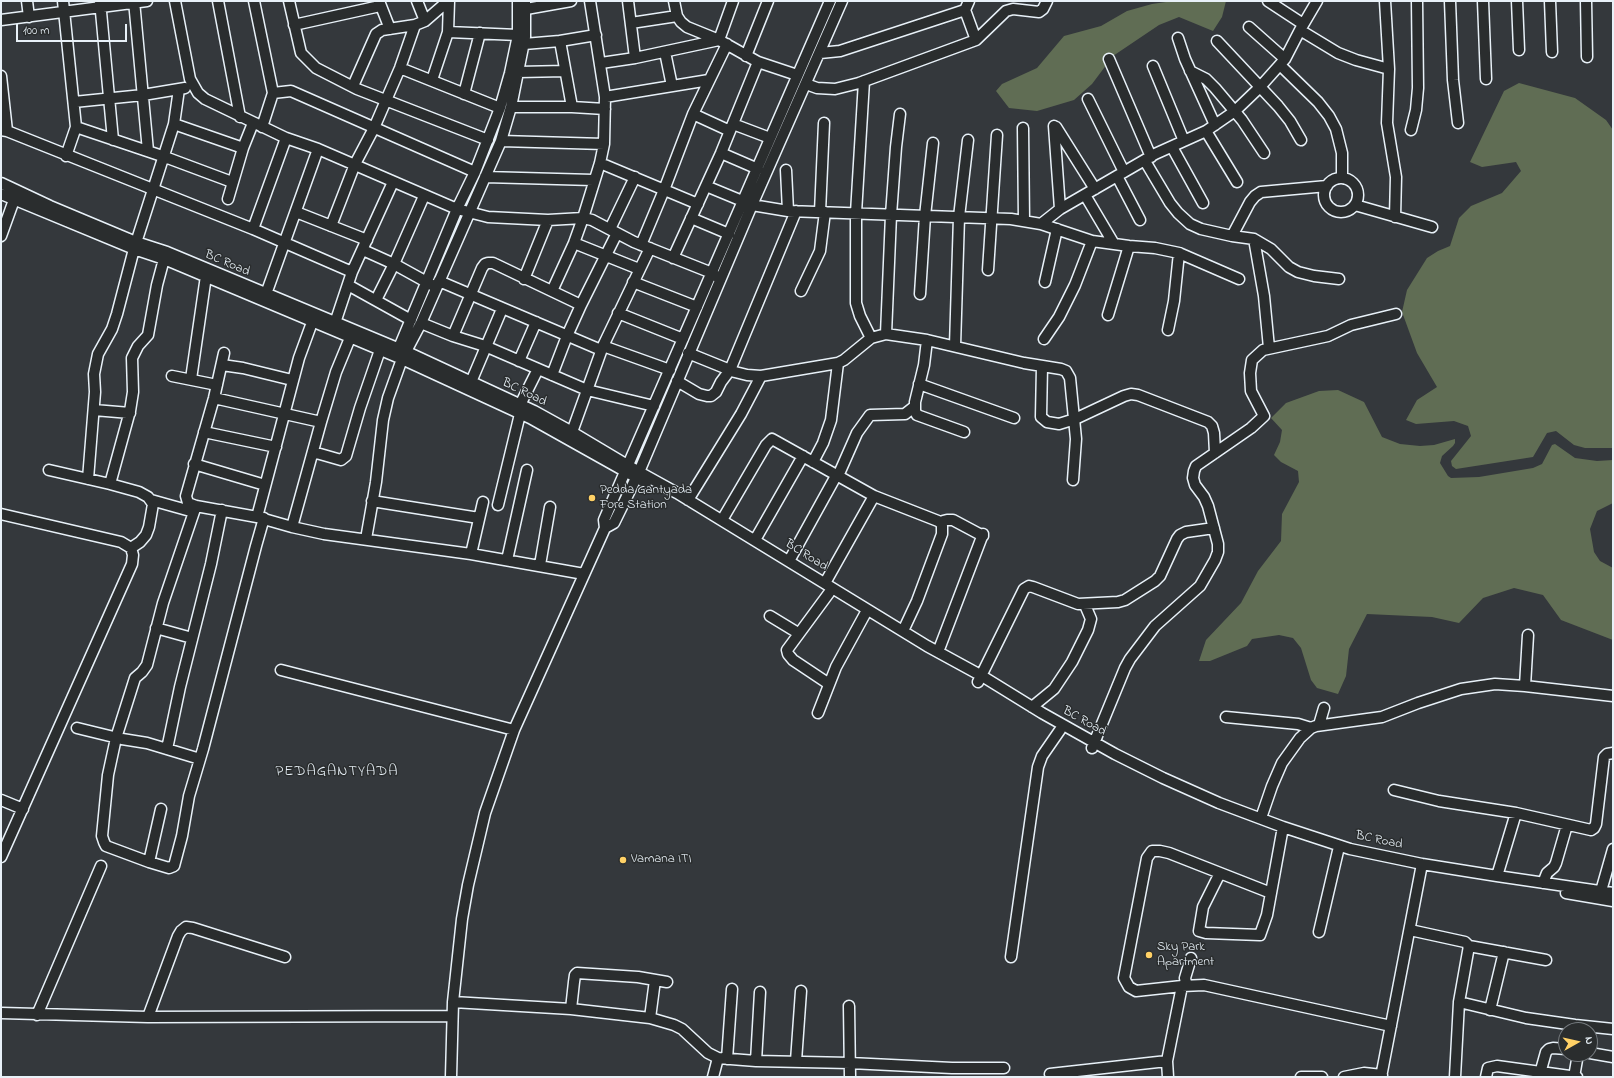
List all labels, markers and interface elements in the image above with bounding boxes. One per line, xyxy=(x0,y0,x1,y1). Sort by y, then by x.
scale bar xyxy=(18,16,129,42)
text: 100 m xyxy=(23,22,50,40)
street label: BC Road xyxy=(202,248,252,280)
street label: BC Road xyxy=(499,376,549,410)
place label: Pedda Gantyada Fore Station xyxy=(600,483,692,514)
marker: Pedda Gantyada Fore Station xyxy=(587,493,597,503)
street label: BC Road xyxy=(782,537,830,575)
street label: BC Road xyxy=(1059,704,1109,740)
district label: PEDAGANTYADA xyxy=(276,764,398,782)
street label: BC Road xyxy=(1354,828,1404,854)
place label: Vamana ITI xyxy=(631,852,691,868)
marker: Vamana ITI xyxy=(618,855,628,865)
place label: Sky Park Apartment xyxy=(1157,940,1214,971)
marker: Sky Park Apartment xyxy=(1144,950,1154,960)
north arrow xyxy=(1558,1022,1598,1062)
text: N xyxy=(1580,1036,1597,1045)

